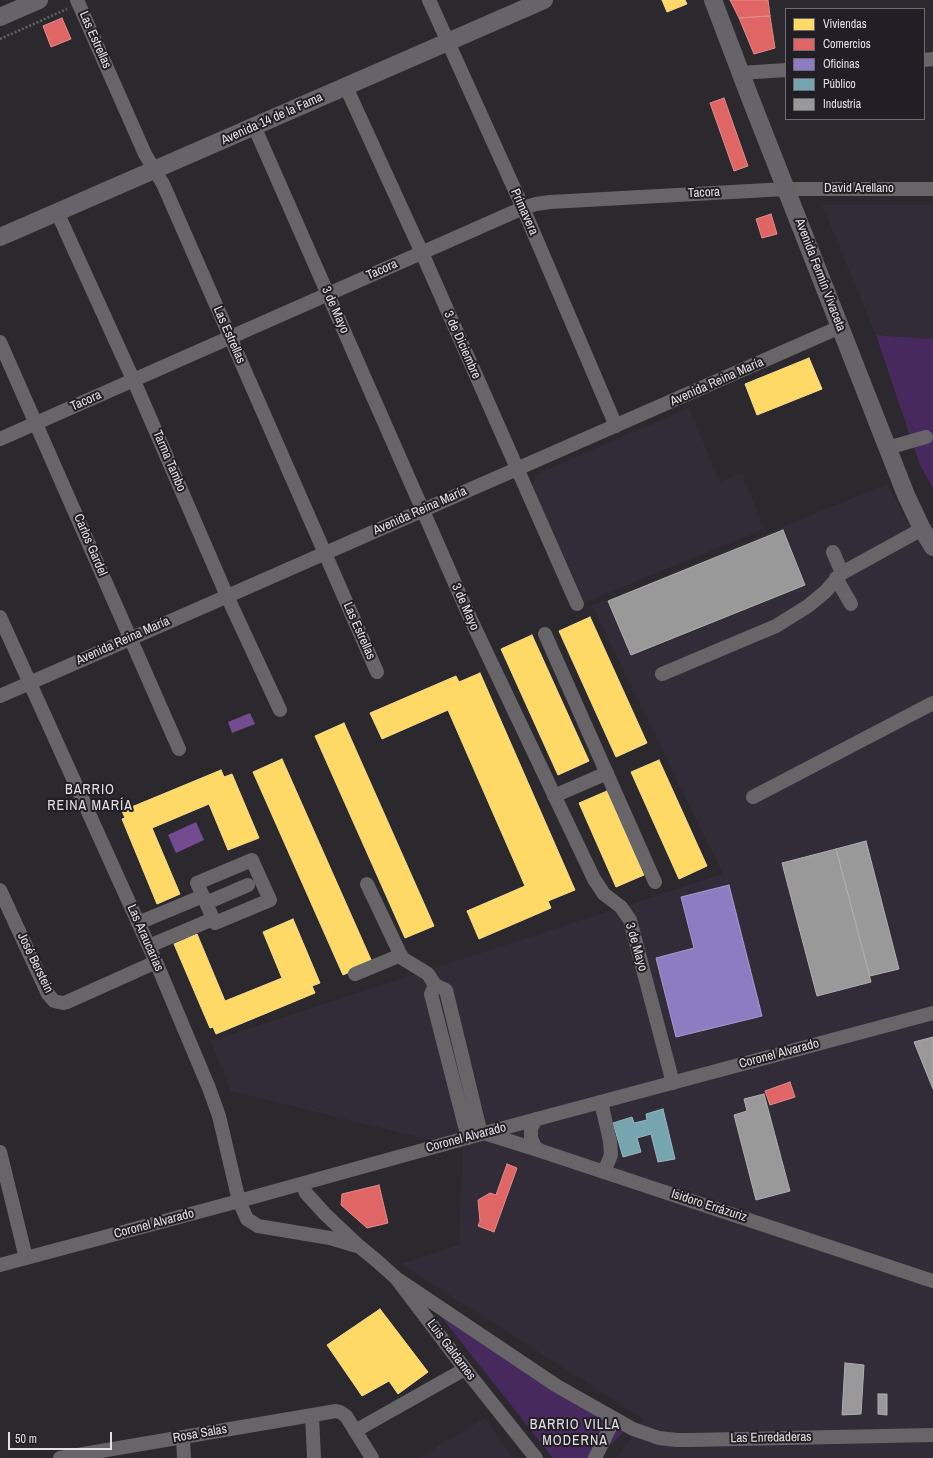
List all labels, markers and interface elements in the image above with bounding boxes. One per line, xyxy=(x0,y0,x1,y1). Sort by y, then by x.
legend xyxy=(785,8,925,120)
street label: Las Estrellas xyxy=(75,9,115,71)
text: Viviendas xyxy=(823,16,867,32)
text: Comercios xyxy=(823,36,871,52)
text: Oficinas xyxy=(823,56,860,72)
text: Público xyxy=(823,76,856,92)
street label: Avenida 14 de la Fama xyxy=(219,90,325,148)
text: Industria xyxy=(823,96,861,112)
street label: David Arellano xyxy=(824,181,894,197)
street label: Tacora xyxy=(688,184,720,202)
street label: Primavera xyxy=(507,186,541,238)
street label: Avenida Fermín Vivaceta xyxy=(791,216,849,334)
street label: Tacora xyxy=(364,256,400,284)
street label: 3 de Mayo xyxy=(318,284,352,336)
street label: Las Estrellas xyxy=(209,304,249,366)
street label: 3 de Diciembre xyxy=(440,309,484,381)
street label: Avenida Reina María xyxy=(668,354,766,410)
street label: Tacora xyxy=(68,387,104,415)
street label: Tarma Tambo xyxy=(149,428,189,494)
street label: Avenida Reina María xyxy=(371,483,469,539)
street label: Carlos Gardel xyxy=(70,512,110,578)
street label: 3 de Mayo xyxy=(448,581,482,633)
street label: Las Estrellas xyxy=(339,600,379,662)
street label: Avenida Reina María xyxy=(74,613,172,669)
district label: BARRIO REINA MARÍA xyxy=(47,782,133,814)
street label: Las Araucarias xyxy=(123,902,167,974)
street label: 3 de Mayo xyxy=(622,921,650,973)
street label: José Berstein xyxy=(14,930,56,996)
street label: Coronel Alvarado xyxy=(737,1036,821,1072)
street label: Coronel Alvarado xyxy=(424,1120,508,1156)
street label: Isidoro Errázuriz xyxy=(669,1186,749,1226)
street label: Coronel Alvarado xyxy=(112,1206,196,1242)
street label: Luis Galdames xyxy=(423,1317,479,1383)
district label: BARRIO VILLA MODERNA xyxy=(530,1417,620,1450)
street label: Rosa Salas xyxy=(172,1422,228,1446)
scale bar xyxy=(10,1424,114,1450)
street label: Las Enredaderas xyxy=(730,1429,812,1447)
text: 50 m xyxy=(15,1431,37,1447)

